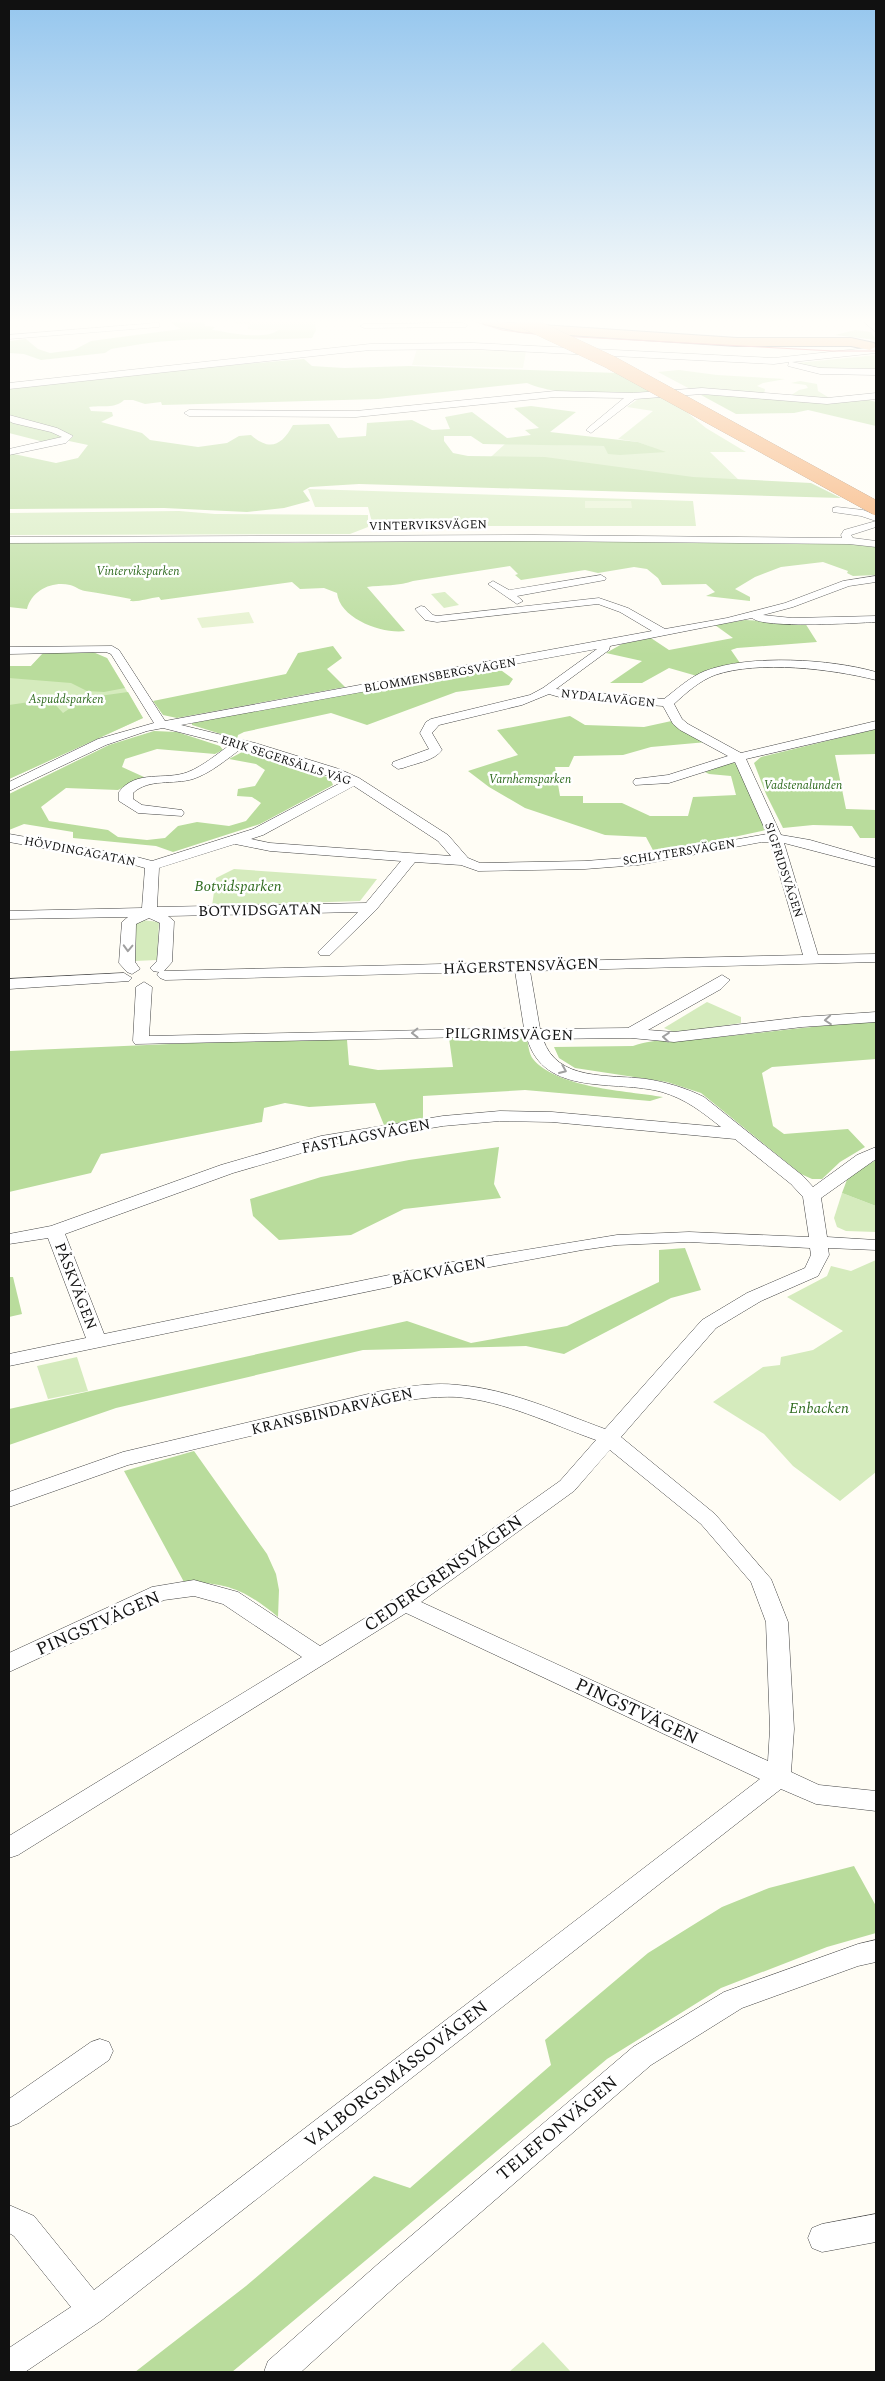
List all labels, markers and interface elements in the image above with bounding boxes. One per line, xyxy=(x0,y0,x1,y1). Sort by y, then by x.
street label: VINTERVIKSVÄGEN xyxy=(369,515,487,536)
park label: Vinterviksparken xyxy=(96,562,180,581)
street label: BLOMMENSBERGSVÄGEN xyxy=(362,653,518,698)
street label: NYDALAVÄGEN xyxy=(560,684,656,713)
park label: Aspuddsparken xyxy=(27,690,104,709)
street label: ERIK SEGERSÄLLS VÄG xyxy=(218,730,354,791)
park label: Varnhemsparken xyxy=(489,770,572,789)
park label: Vadstenalunden xyxy=(764,776,843,795)
street label: SIGFRIDSVÄGEN xyxy=(759,820,808,920)
street label: HÖVDINGAGATAN xyxy=(23,831,137,872)
street label: SCHLYTERSVÄGEN xyxy=(622,834,737,871)
park label: Botvidsparken xyxy=(194,875,282,898)
street label: BOTVIDSGATAN xyxy=(198,898,322,923)
one-way arrow xyxy=(122,945,133,953)
street label: HÄGERSTENSVÄGEN xyxy=(443,952,599,981)
one-way arrow xyxy=(823,1015,831,1026)
street label: PILGRIMSVÄGEN xyxy=(445,1022,573,1047)
one-way arrow xyxy=(411,1028,419,1039)
one-way arrow xyxy=(662,1031,670,1042)
one-way arrow xyxy=(558,1063,567,1074)
street label: FASTLAGSVÄGEN xyxy=(300,1113,432,1160)
street label: PÅSKVÄGEN xyxy=(48,1239,103,1333)
street label: BÄCKVÄGEN xyxy=(390,1251,488,1292)
street label: KRANSBINDARVÄGEN xyxy=(249,1382,415,1441)
park label: Enbacken xyxy=(789,1397,849,1420)
street label: CEDERGRENSVÄGEN xyxy=(358,1508,528,1639)
street label: PINGSTVÄGEN xyxy=(32,1584,165,1663)
street label: PINGSTVÄGEN xyxy=(571,1671,703,1752)
street label: VALBORGSMÄSSOVÄGEN xyxy=(299,1994,494,2155)
street label: TELEFONVÄGEN xyxy=(491,2069,624,2187)

